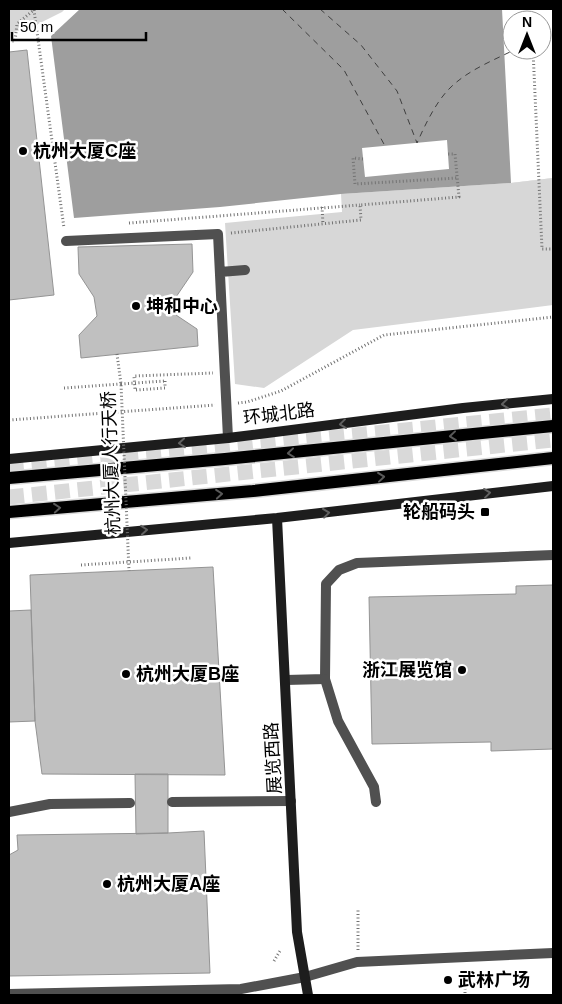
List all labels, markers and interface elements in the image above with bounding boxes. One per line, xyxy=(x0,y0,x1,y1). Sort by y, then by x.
scale bar xyxy=(12,10,146,42)
north arrow xyxy=(502,10,552,60)
text: N xyxy=(522,14,532,30)
text: 50 m xyxy=(20,18,53,35)
place label: 杭州大厦C座 xyxy=(33,141,136,161)
marker: 杭州大厦C座 xyxy=(17,145,29,157)
place label: 坤和中心 xyxy=(146,296,218,316)
marker: 坤和中心 xyxy=(130,300,142,312)
street label: 杭州大厦人行天桥 xyxy=(98,391,124,535)
one-way arrow xyxy=(500,398,508,409)
street label: 环城北路 xyxy=(242,400,316,428)
one-way arrow xyxy=(339,418,347,429)
one-way arrow xyxy=(448,431,456,442)
one-way arrow xyxy=(178,437,186,448)
one-way arrow xyxy=(287,447,295,458)
one-way arrow xyxy=(377,472,385,483)
one-way arrow xyxy=(483,488,491,499)
one-way arrow xyxy=(215,489,223,500)
place label: 轮船码头 xyxy=(403,502,475,522)
one-way arrow xyxy=(54,503,62,514)
marker: 轮船码头 xyxy=(479,506,491,518)
one-way arrow xyxy=(321,508,330,518)
one-way arrow xyxy=(141,525,149,536)
place label: 浙江展览馆 xyxy=(362,660,452,680)
place label: 杭州大厦B座 xyxy=(136,664,239,684)
marker: 浙江展览馆 xyxy=(456,664,468,676)
marker: 杭州大厦B座 xyxy=(120,668,132,680)
street label: 展览西路 xyxy=(261,722,285,794)
place label: 杭州大厦A座 xyxy=(117,874,220,894)
marker: 杭州大厦A座 xyxy=(101,878,113,890)
place label: 武林广场 xyxy=(458,970,530,990)
marker: 武林广场 xyxy=(442,974,454,986)

